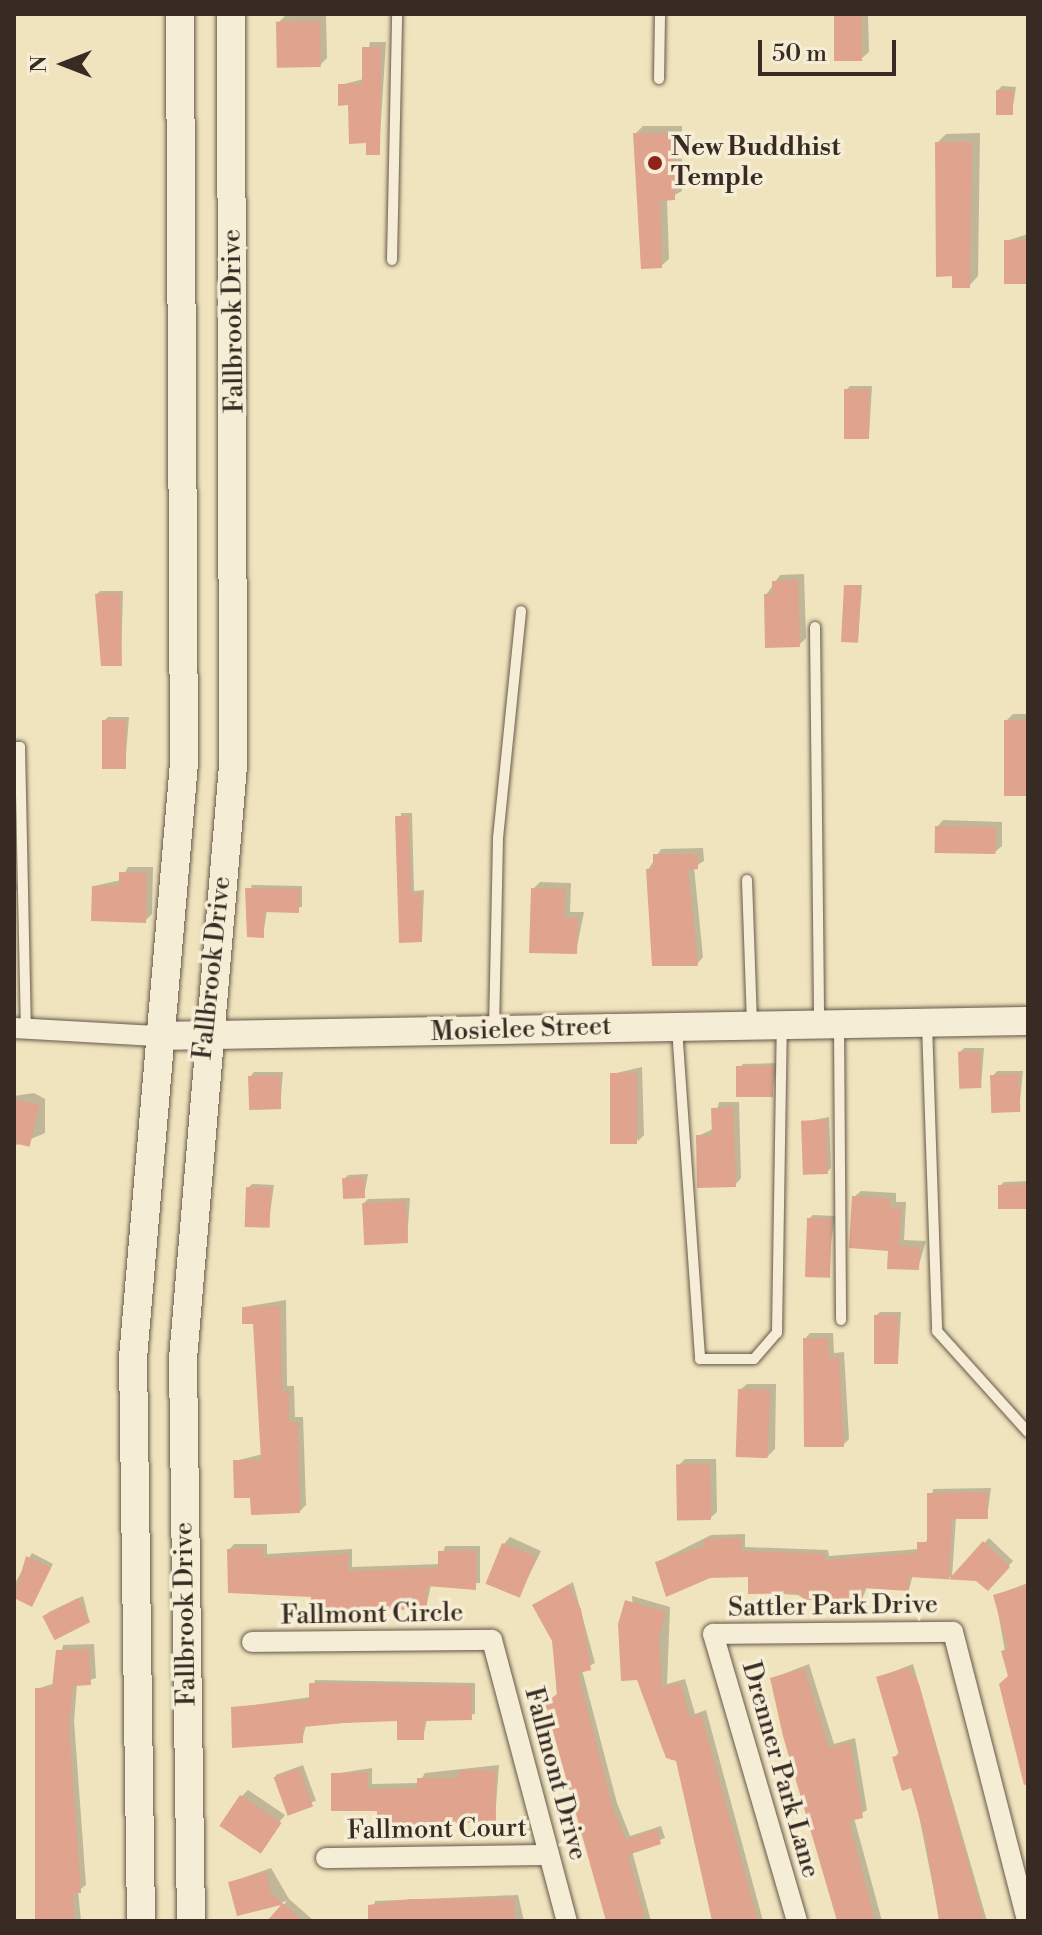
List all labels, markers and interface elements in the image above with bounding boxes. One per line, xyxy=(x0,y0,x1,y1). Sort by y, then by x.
north arrow xyxy=(24,24,104,104)
scale bar xyxy=(762,24,900,74)
text: 50 m xyxy=(772,39,827,69)
text: N xyxy=(26,55,53,73)
place label: New Buddhist Temple xyxy=(671,132,840,194)
marker: New Buddhist Temple xyxy=(646,154,664,172)
street label: Fallbrook Drive xyxy=(217,229,251,413)
street label: Fallbrook Drive xyxy=(188,875,238,1061)
street label: Mosielee Street xyxy=(430,1011,612,1049)
street label: Fallbrook Drive xyxy=(169,1522,203,1706)
street label: Sattler Park Drive xyxy=(728,1590,938,1624)
street label: Fallmont Circle xyxy=(280,1598,464,1632)
street label: Drenner Park Lane xyxy=(734,1658,826,1882)
street label: Fallmont Drive xyxy=(517,1684,593,1864)
street label: Fallmont Court xyxy=(347,1813,527,1847)

